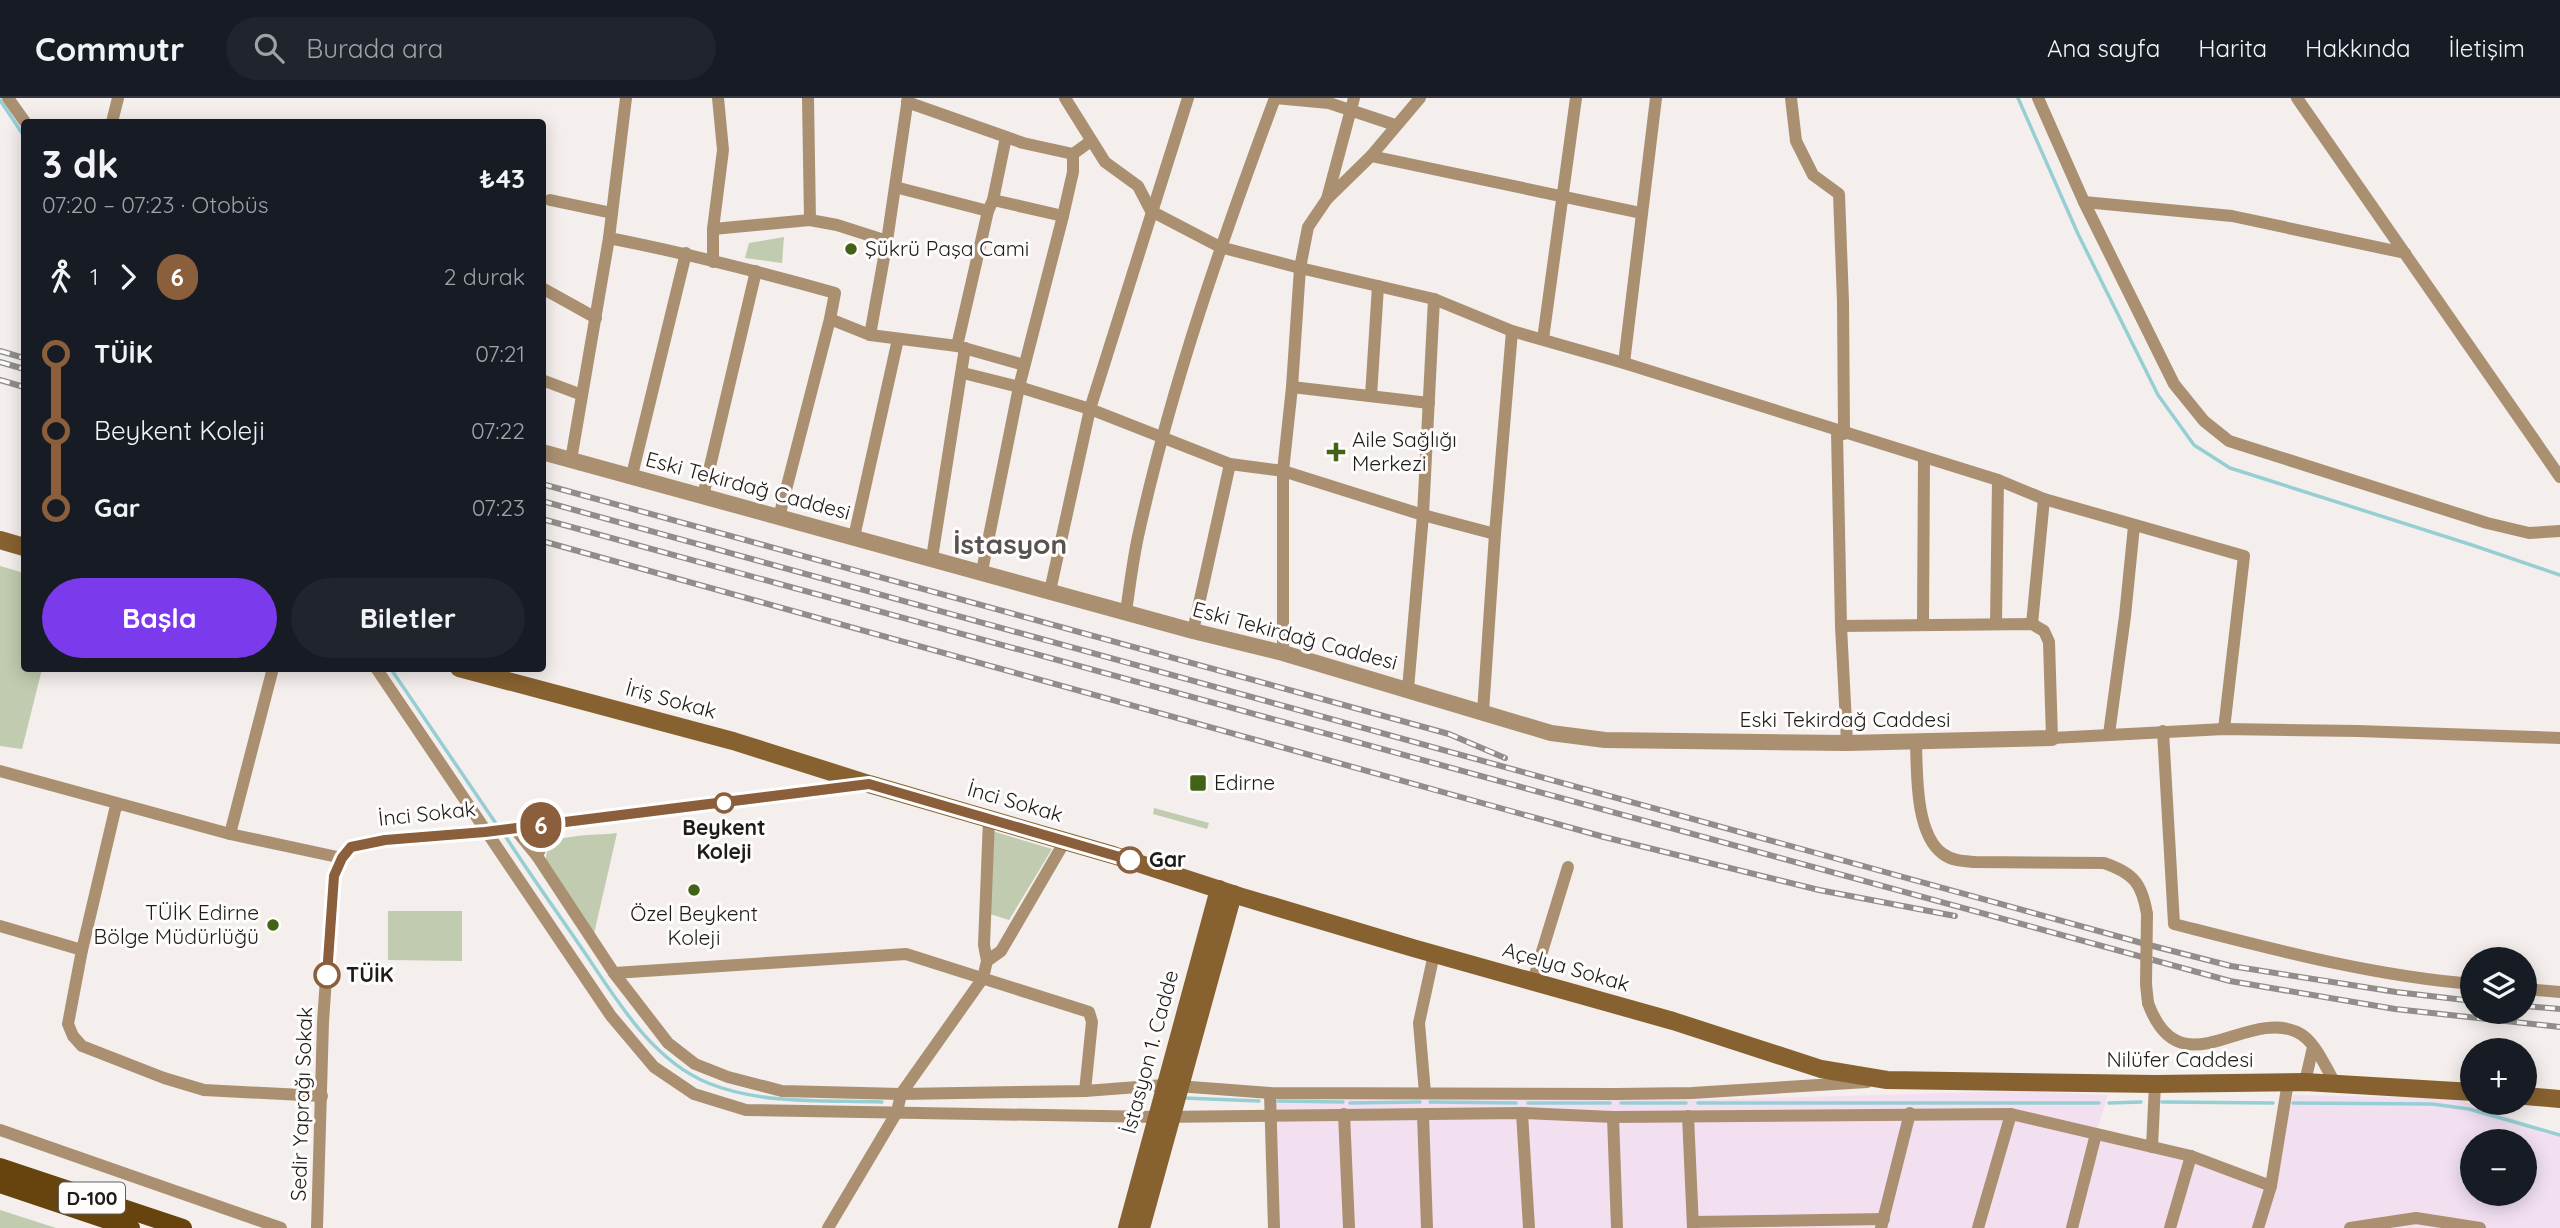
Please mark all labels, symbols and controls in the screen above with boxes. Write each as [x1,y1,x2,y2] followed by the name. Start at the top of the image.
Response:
[226,17,716,80] search box
[35,28,184,69] text: Commutr
[250,29,288,67] icon: search
[306,32,443,65] text: Burada ara
[2047,33,2160,63] text: Ana sayfa
[2198,33,2267,63] text: Harita
[2305,33,2411,63] text: Hakkında
[2449,33,2525,63] text: İletişim
[42,140,119,188] text: 3 dk
[479,162,525,195] text: ₺43
[42,190,269,219] text: 07:20 – 07:23 · Otobüs
[865,235,1029,261] place label: Şükrü Paşa Cami
[843,241,859,257] marker: Şükrü Paşa Cami
[42,258,80,296] icon: walk
[109,258,147,296] icon: forward
[90,262,99,291] text: 1
[171,262,184,292] text: 6
[444,262,525,291] text: 2 durak
[94,337,153,370] text: TÜİK
[475,339,525,368] text: 07:21
[94,414,265,447] text: Beykent Koleji
[471,416,525,445] text: 07:22
[1352,426,1457,476] place label: Aile Sağlığı Merkezi
[1326,442,1346,462] marker: Aile Sağlığı Merkezi
[643,445,854,525] street label: Eski Tekirdağ Caddesi
[94,491,140,524] text: Gar
[472,493,525,522] text: 07:23
[953,526,1067,561] district label: İstasyon
[42,578,277,658] button: Başla
[291,578,525,658] button: Biletler
[1190,595,1401,675] street label: Eski Tekirdağ Caddesi
[623,674,720,724] street label: İriş Sokak
[1739,706,1951,732] street label: Eski Tekirdağ Caddesi
[1214,769,1275,795] place label: Edirne
[1188,773,1208,793] marker: Edirne
[965,775,1066,827] street label: İnci Sokak
[714,793,734,813] marker: Beykent Koleji
[377,795,477,831] street label: İnci Sokak
[518,802,564,848] line badge: 6
[534,810,548,840] text: 6
[682,814,766,864] place label: Beykent Koleji
[1149,846,1186,872] place label: Gar
[1117,847,1143,873] marker: Gar
[686,882,702,898] marker: Özel Beykent Koleji
[94,899,259,949] place label: TÜİK Edirne Bölge Müdürlüğü
[630,900,758,950] place label: Özel Beykent Koleji
[265,917,281,933] marker: TÜİK Edirne Bölge Müdürlüğü
[1500,936,1633,997] street label: Açelya Sokak
[2460,947,2537,1206] map controls
[2460,947,2537,1024] button: layers
[346,961,394,987] place label: TÜİK
[314,962,340,988] marker: TÜİK
[1115,967,1183,1136] street label: İstasyon 1. Cadde
[285,1006,317,1202] street label: Sedir Yaprağı Sokak
[2460,1038,2537,1115] button: +
[2106,1046,2254,1072] street label: Nilüfer Caddesi
[2460,1129,2537,1206] button: −
[59,1182,125,1214] road number: D-100

